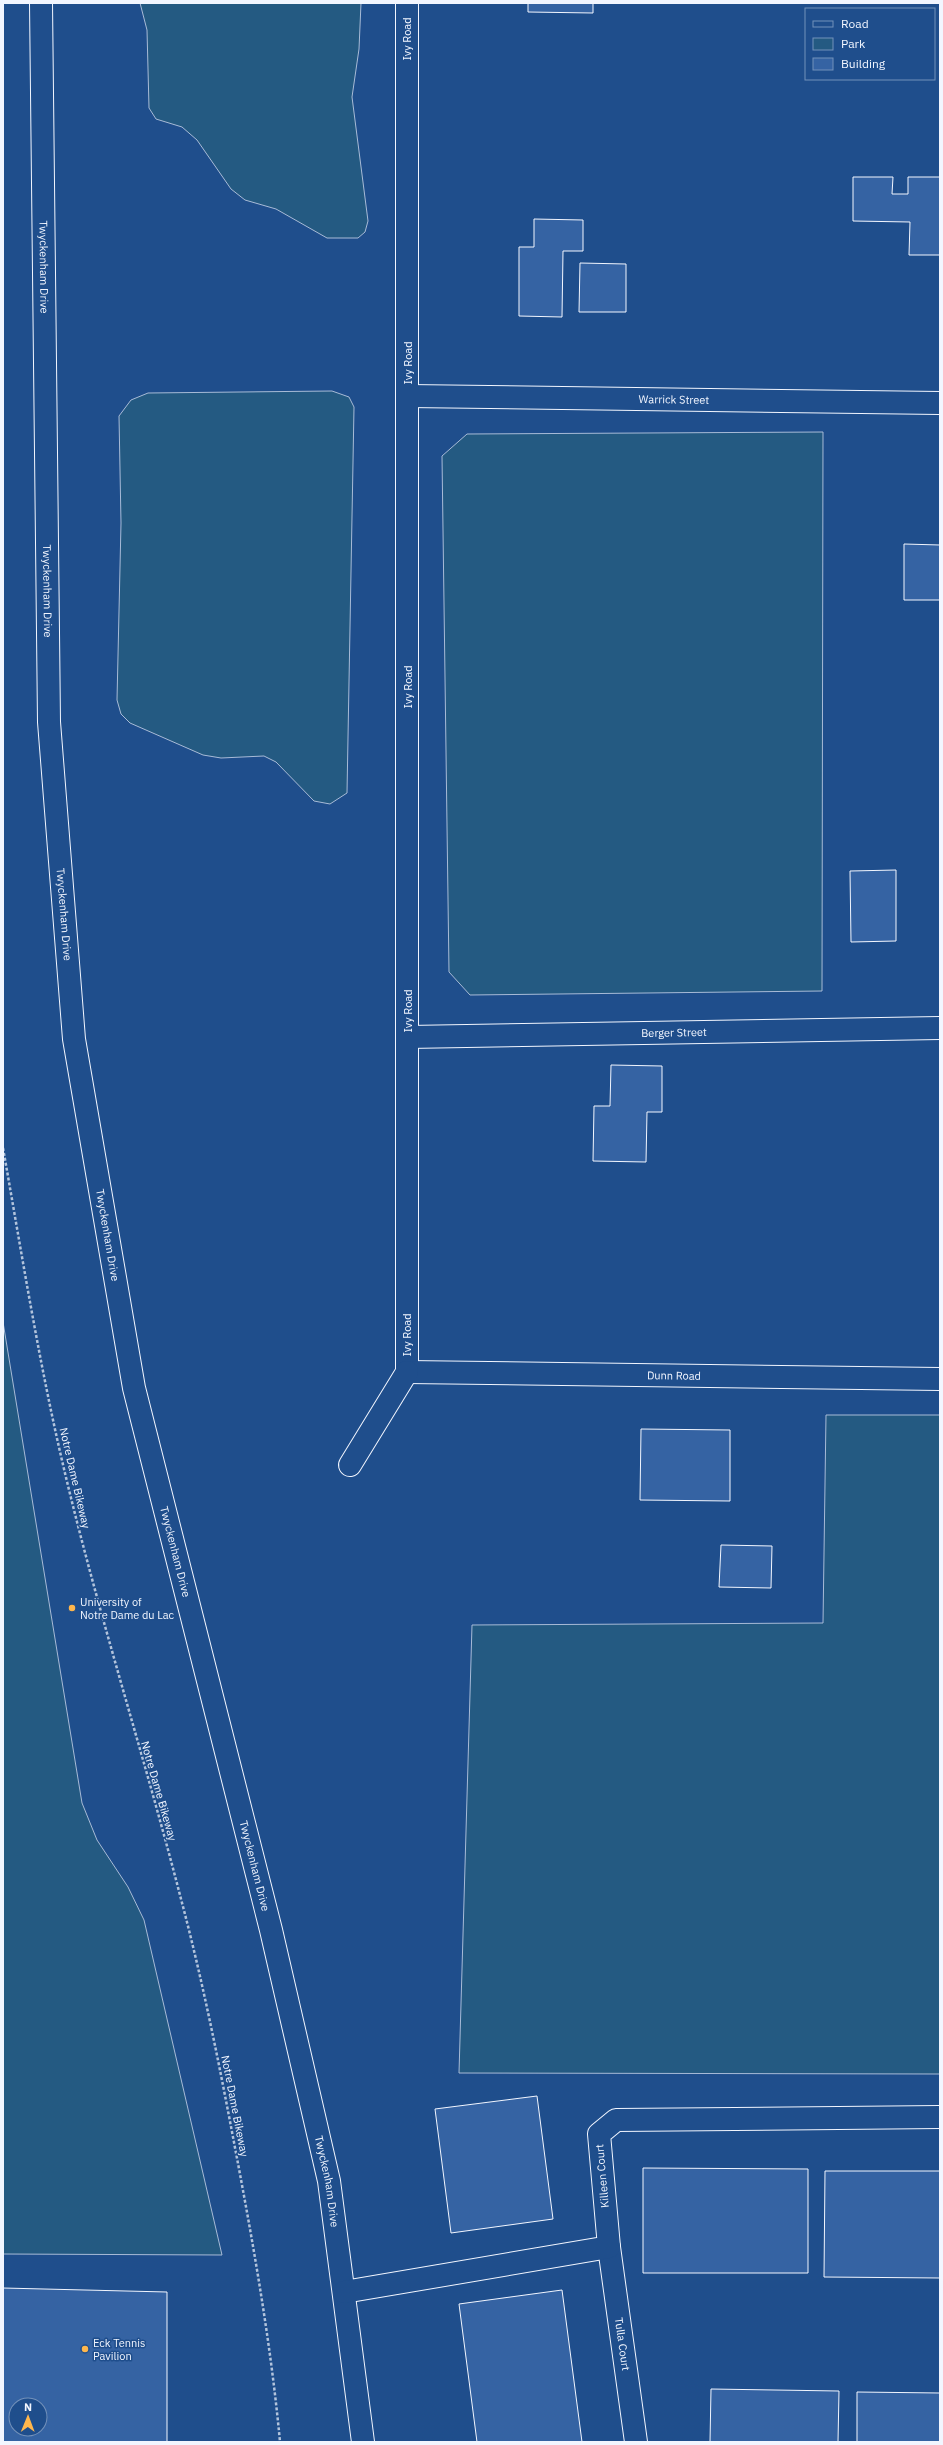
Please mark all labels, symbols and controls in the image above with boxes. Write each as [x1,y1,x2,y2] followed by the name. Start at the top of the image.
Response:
[805,8,935,80] legend
[841,16,869,31] text: Road
[400,17,414,61] street label: Ivy Road
[841,36,866,51] text: Park
[841,56,886,71] text: Building
[36,220,51,314] street label: Twyckenham Drive
[401,341,415,385] street label: Ivy Road
[639,392,710,407] street label: Warrick Street
[40,544,55,638] street label: Twyckenham Drive
[401,665,415,709] street label: Ivy Road
[54,867,75,961] street label: Twyckenham Drive
[401,989,415,1033] street label: Ivy Road
[641,1025,707,1040] street label: Berger Street
[93,1188,123,1282] street label: Twyckenham Drive
[400,1313,414,1357] street label: Ivy Road
[647,1368,701,1383] street label: Dunn Road
[57,1426,94,1530] street label: Notre Dame Bikeway
[157,1505,194,1599] street label: Twyckenham Drive
[80,1595,175,1622] place label: University of Notre Dame du Lac
[67,1603,77,1613] marker: University of Notre Dame du Lac
[138,1740,180,1843] street label: Notre Dame Bikeway
[237,1819,273,1913] street label: Twyckenham Drive
[218,2054,252,2158] street label: Notre Dame Bikeway
[312,2134,342,2228] street label: Twyckenham Drive
[592,2143,612,2208] street label: Killeen Court
[612,2317,633,2372] street label: Tulla Court
[93,2336,145,2363] place label: Eck Tennis Pavilion
[80,2344,90,2354] marker: Eck Tennis Pavilion
[8,2397,48,2437] north arrow
[24,2400,32,2414] text: N

